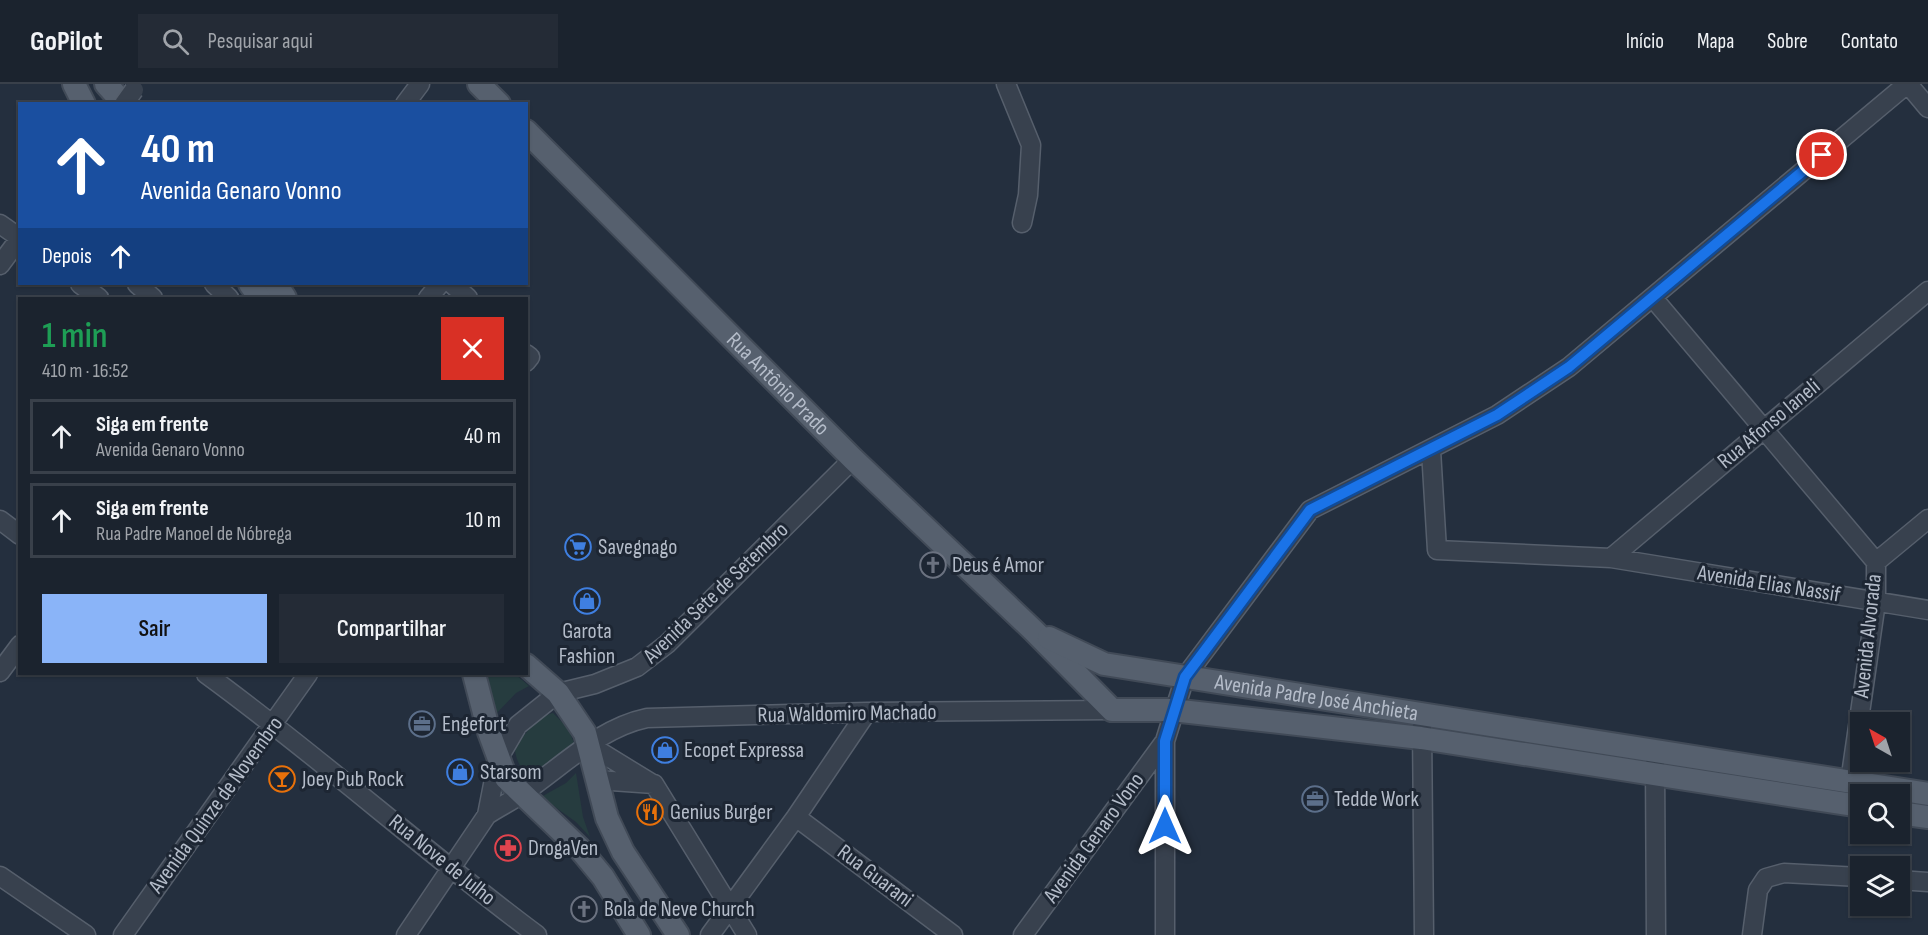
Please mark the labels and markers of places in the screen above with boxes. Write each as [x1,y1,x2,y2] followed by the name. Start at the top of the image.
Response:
[1796,129,1847,180] pin
[563,532,593,562] supermarket icon: Savegnago
[598,534,677,561] place label: Savegnago
[918,550,948,580] church icon: Deus é Amor
[952,552,1044,579] place label: Deus é Amor
[572,586,602,616] shop icon: Garota Fashion
[559,618,615,670] place label: Garota Fashion
[407,709,437,739] office icon: Engefort
[442,711,507,738] place label: Engefort
[650,735,680,765] shop icon: Ecopet Expressa
[684,737,804,764] place label: Ecopet Expressa
[445,757,475,787] shop icon: Starsom
[480,759,542,786] place label: Starsom
[267,764,297,794] bar icon: Joey Pub Rock
[301,766,404,793] place label: Joey Pub Rock
[1300,784,1330,814] office icon: Tedde Work
[1334,786,1419,813] place label: Tedde Work
[635,797,665,827] restaurant icon: Genius Burger
[670,799,773,826] place label: Genius Burger
[493,833,523,863] pharmacy icon: DrogaVen
[528,835,598,862] place label: DrogaVen
[569,894,599,924] church icon: Bola de Neve Church
[604,896,755,923] place label: Bola de Neve Church

